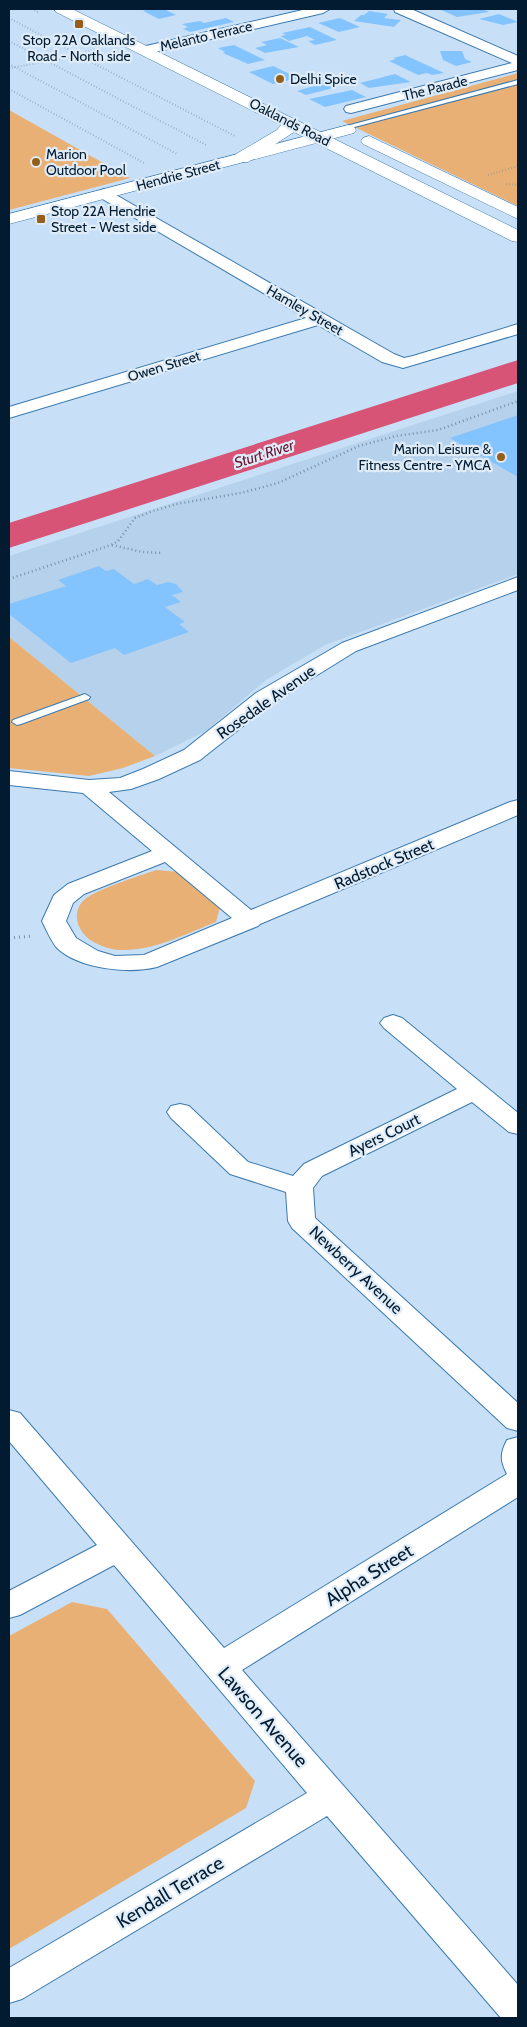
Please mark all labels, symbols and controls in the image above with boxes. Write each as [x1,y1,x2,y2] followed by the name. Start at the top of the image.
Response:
[158,17,254,55] street label: Melanto Terrace
[73,18,85,30] marker: Stop 22A Oaklands Road - North side
[23,31,136,65] place label: Stop 22A Oaklands Road - North side
[290,70,357,88] place label: Delhi Spice
[401,71,469,105] street label: The Parade
[274,73,286,85] marker: Delhi Spice
[246,94,334,150] street label: Oaklands Road
[46,145,127,179] place label: Marion Outdoor Pool
[134,155,222,195] street label: Hendrie Street
[30,156,42,168] marker: Marion Outdoor Pool
[51,202,156,236] place label: Stop 22A Hendrie Street - West side
[35,213,47,225] marker: Stop 22A Hendrie Street - West side
[264,281,347,339] street label: Hamley Street
[126,346,203,386] street label: Owen Street
[232,435,297,472] water label: Sturt River
[359,440,491,474] place label: Marion Leisure & Fitness Centre - YMCA
[495,451,507,463] marker: Marion Leisure & Fitness Centre - YMCA
[213,661,319,743] street label: Rosedale Avenue
[331,834,437,893] street label: Radstock Street
[345,1109,424,1161] street label: Ayers Court
[305,1222,407,1318] street label: Newberry Avenue
[321,1539,418,1611] street label: Alpha Street
[213,1662,313,1772] street label: Lawson Avenue
[112,1851,228,1933] street label: Kendall Terrace

